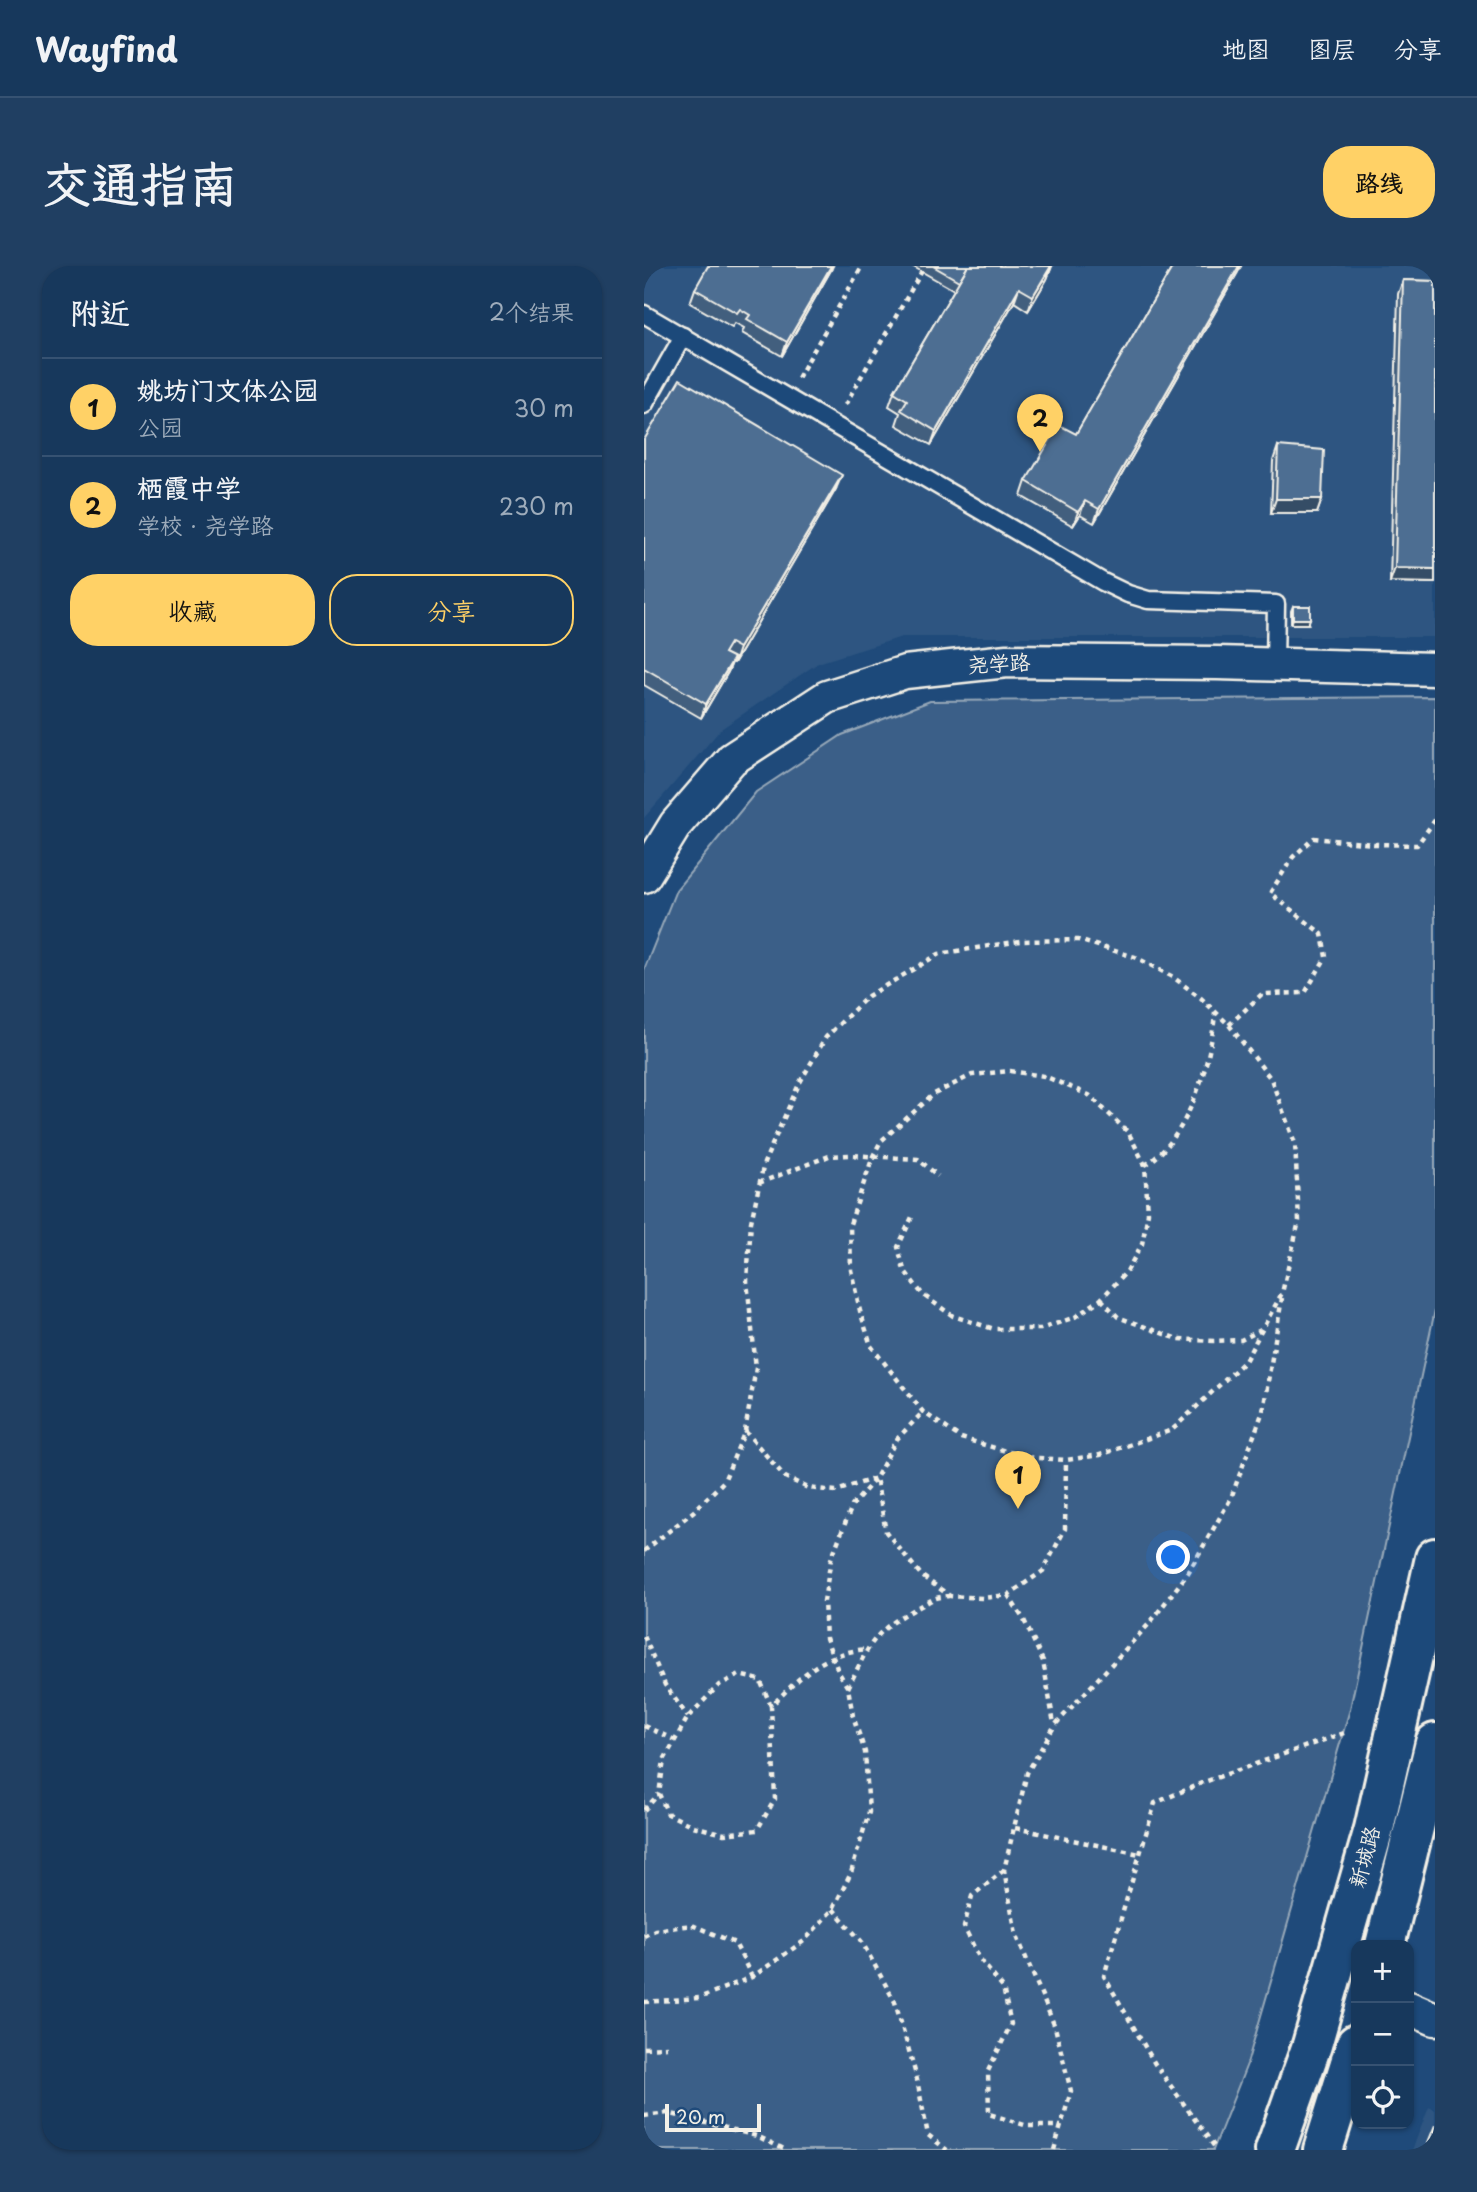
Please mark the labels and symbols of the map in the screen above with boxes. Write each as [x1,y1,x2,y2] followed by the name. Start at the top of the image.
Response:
[1017,394,1063,452] pin: 2
[967,644,1031,680] street label: 尧学路
[995,1451,1041,1509] pin: 1
[1156,1540,1190,1574] your location
[1339,1822,1387,1891] street label: 新城路
[665,2101,761,2133] scale bar

